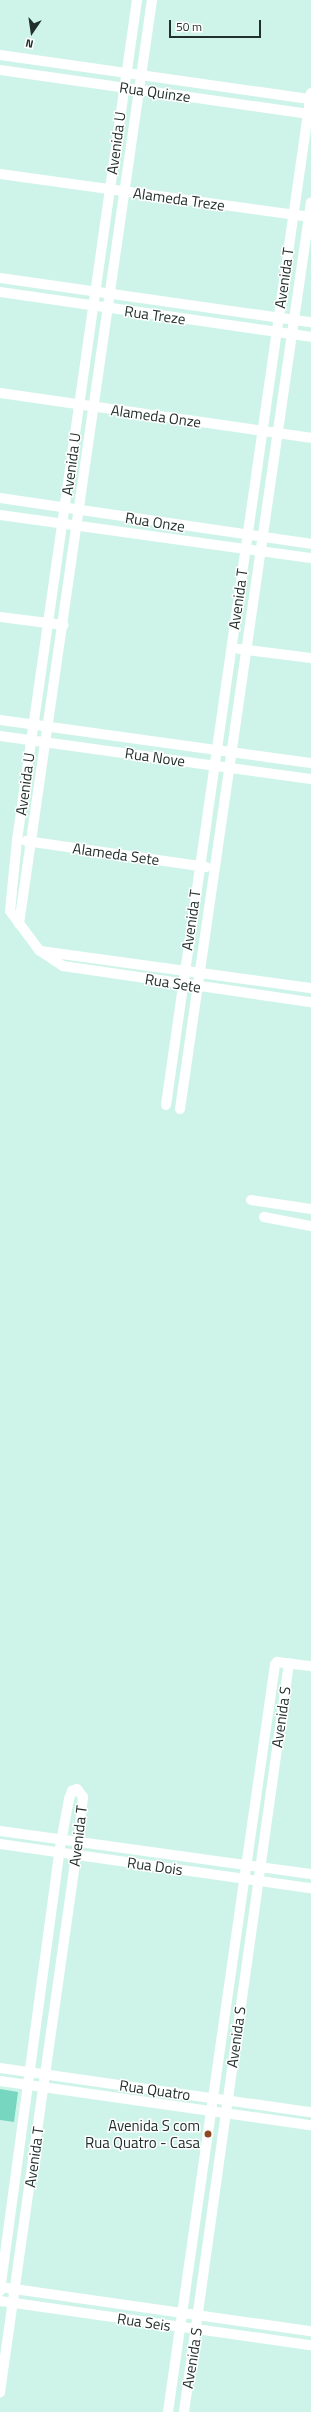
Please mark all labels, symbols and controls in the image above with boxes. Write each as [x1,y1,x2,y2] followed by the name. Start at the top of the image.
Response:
[12,12,52,52] north arrow
[171,12,263,38] scale bar
[176,17,202,36] text: 50 m
[24,35,35,52] text: N
[118,78,192,106] street label: Rua Quinze
[103,111,129,175] street label: Avenida U
[132,184,226,214] street label: Alameda Treze
[271,246,297,310] street label: Avenida T
[123,302,187,328] street label: Rua Treze
[110,401,202,431] street label: Alameda Onze
[58,432,84,496] street label: Avenida U
[124,508,186,536] street label: Rua Onze
[225,567,251,631] street label: Avenida T
[124,744,186,770] street label: Rua Nove
[12,752,38,816] street label: Avenida U
[72,839,160,869] street label: Alameda Sete
[178,888,204,952] street label: Avenida T
[144,970,202,996] street label: Rua Sete
[268,1685,294,1749] street label: Avenida S
[65,1804,91,1868] street label: Avenida T
[126,1853,184,1879] street label: Rua Dois
[223,2005,249,2069] street label: Avenida S
[118,2076,192,2104] street label: Rua Quatro
[85,2116,200,2151] place label: Avenida S com Rua Quatro - Casa
[21,2125,47,2189] street label: Avenida T
[203,2129,213,2139] marker: Avenida S com Rua Quatro - Casa
[116,2309,172,2335] street label: Rua Seis
[178,2326,206,2390] street label: Avenida S

